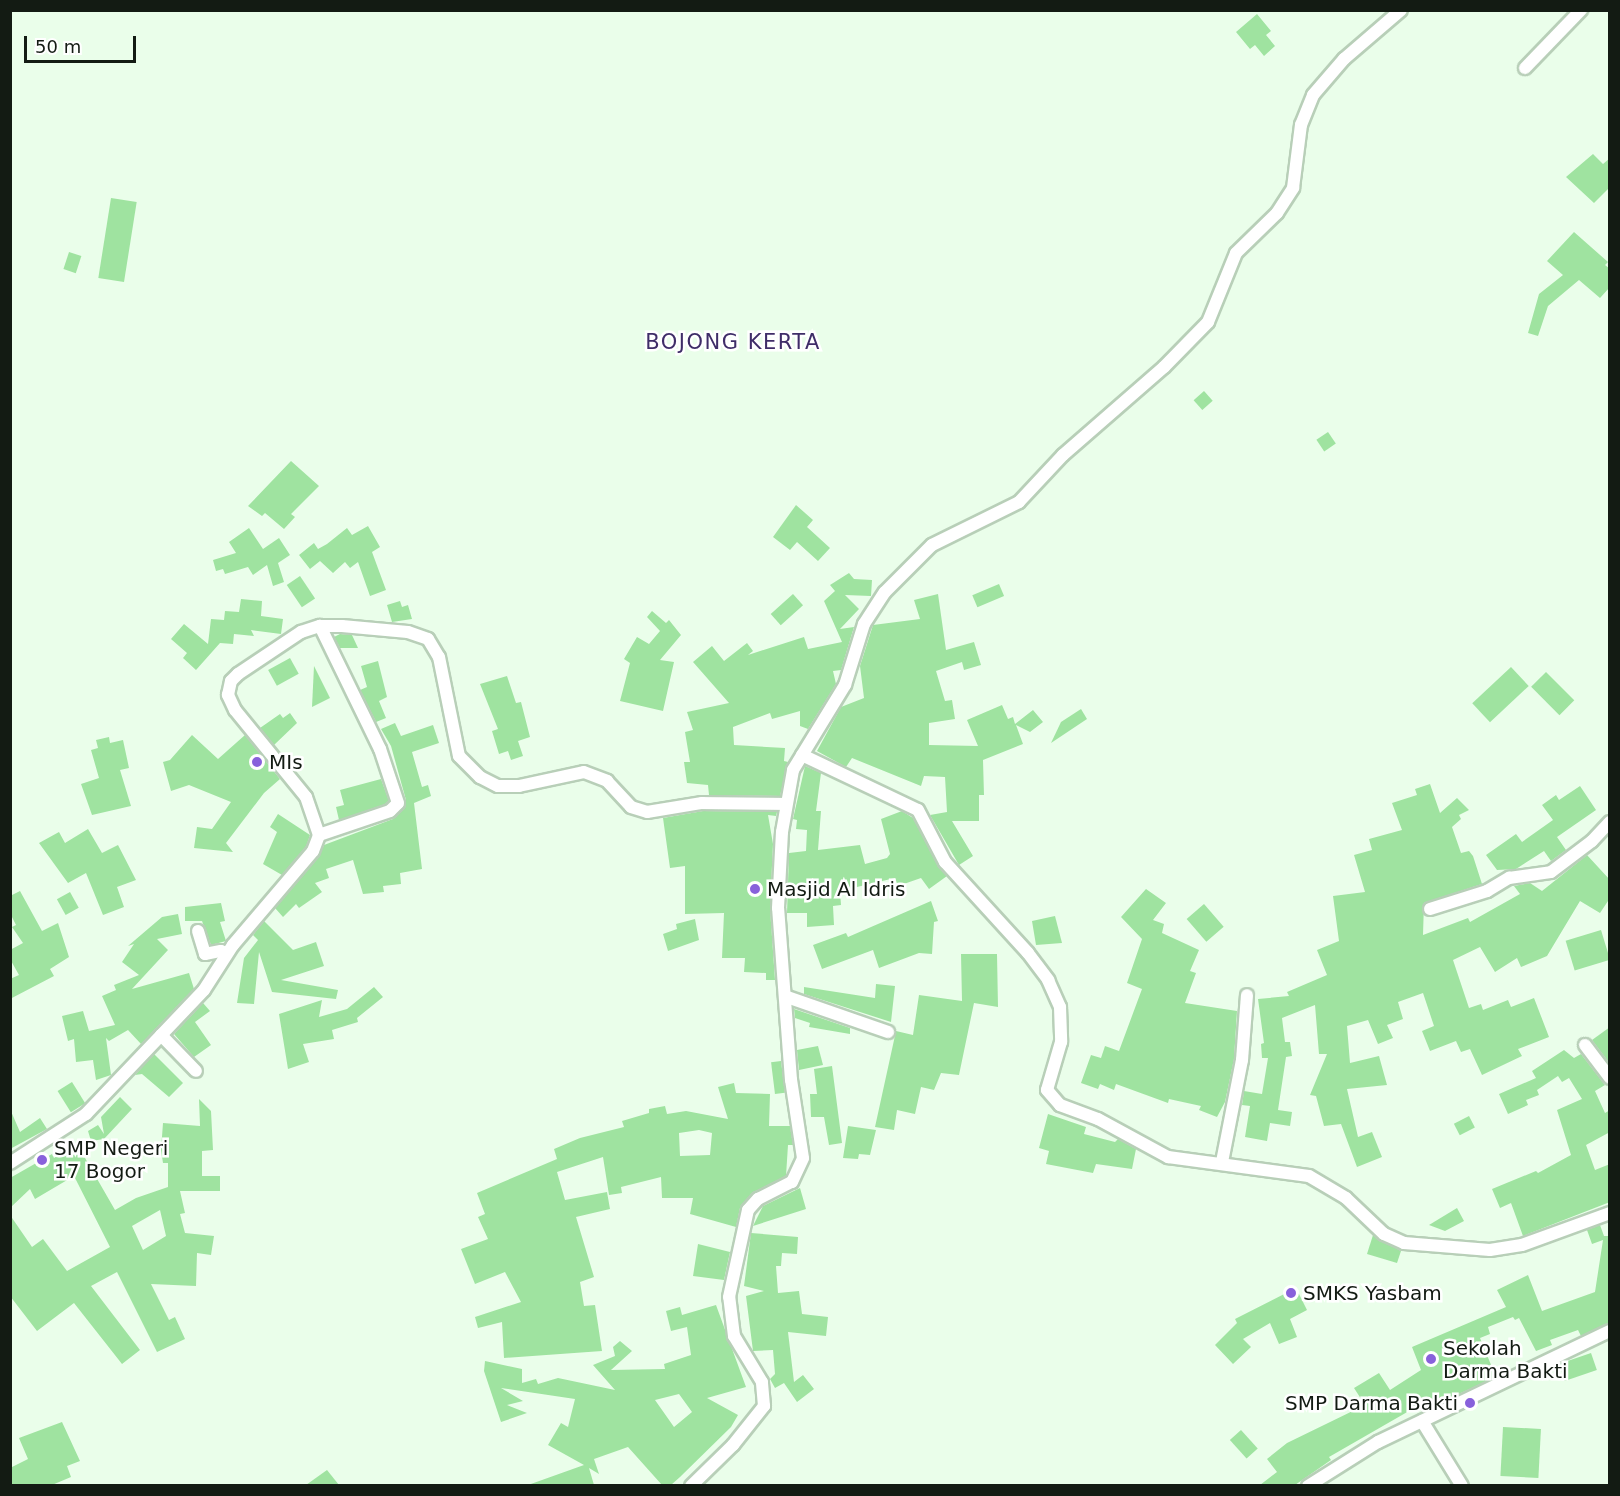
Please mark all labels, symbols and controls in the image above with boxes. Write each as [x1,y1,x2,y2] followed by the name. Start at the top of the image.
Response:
[27,24,140,62] scale bar
[35,36,81,57] text: 50 m
[645,329,821,355] district label: BOJONG KERTA
[269,750,303,774] place label: MIs
[250,755,264,769] marker: MIs
[767,877,905,901] place label: Masjid Al Idris
[748,882,762,896] marker: Masjid Al Idris
[54,1136,168,1183] place label: SMP Negeri 17 Bogor
[35,1153,49,1167] marker: SMP Negeri 17 Bogor
[1303,1281,1442,1305] place label: SMKS Yasbam
[1284,1286,1298,1300] marker: SMKS Yasbam
[1443,1336,1568,1383] place label: Sekolah Darma Bakti
[1424,1352,1438,1366] marker: Sekolah Darma Bakti
[1285,1391,1458,1415] place label: SMP Darma Bakti
[1463,1396,1477,1410] marker: SMP Darma Bakti

